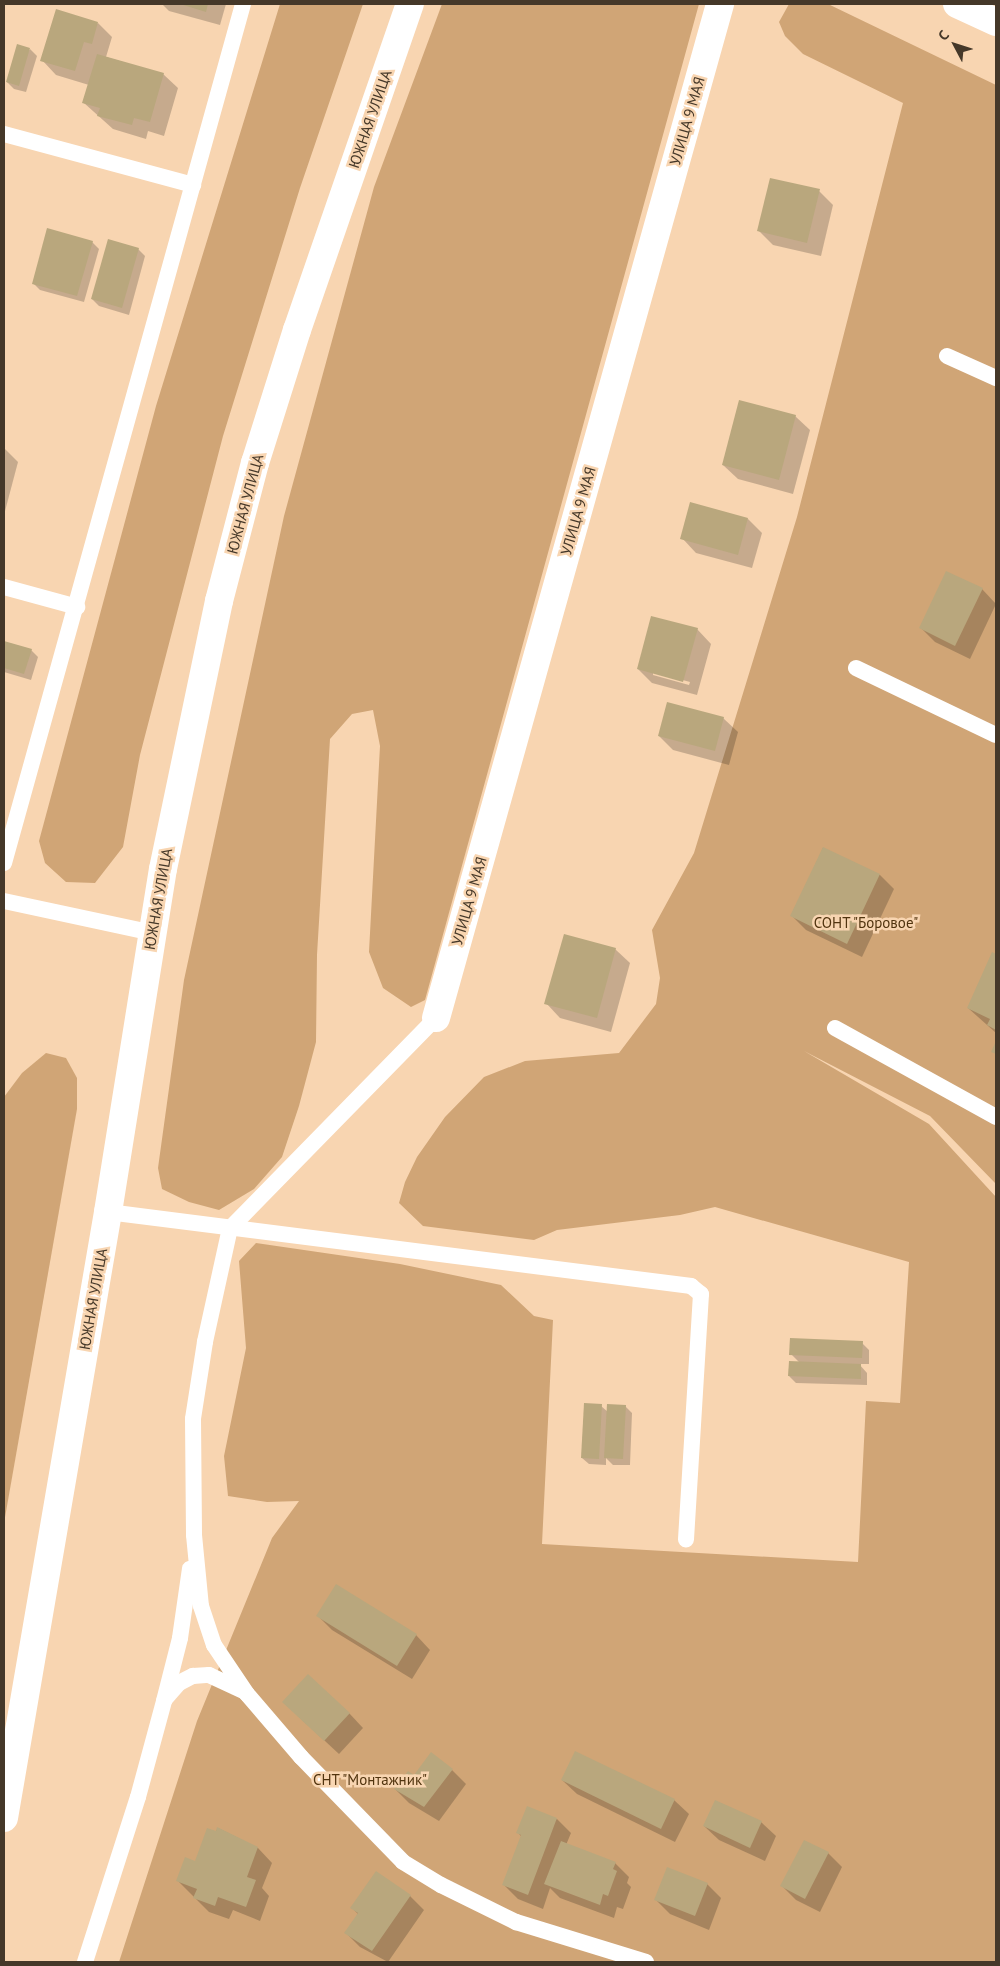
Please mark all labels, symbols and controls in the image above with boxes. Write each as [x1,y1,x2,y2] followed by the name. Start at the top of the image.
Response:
[930,20,980,70] north arrow
[934,27,953,44] text: С
[345,67,395,171] street label: ЮЖНАЯ УЛИЦА
[666,74,708,168] street label: УЛИЦА 9 МАЯ
[223,452,267,556] street label: ЮЖНАЯ УЛИЦА
[557,464,599,558] street label: УЛИЦА 9 МАЯ
[140,847,176,951] street label: ЮЖНАЯ УЛИЦА
[448,854,490,948] street label: УЛИЦА 9 МАЯ
[813,914,919,932] park label: СОНТ "Боровое"
[75,1247,111,1351] street label: ЮЖНАЯ УЛИЦА
[312,1771,428,1789] park label: СНТ "Монтажник"

